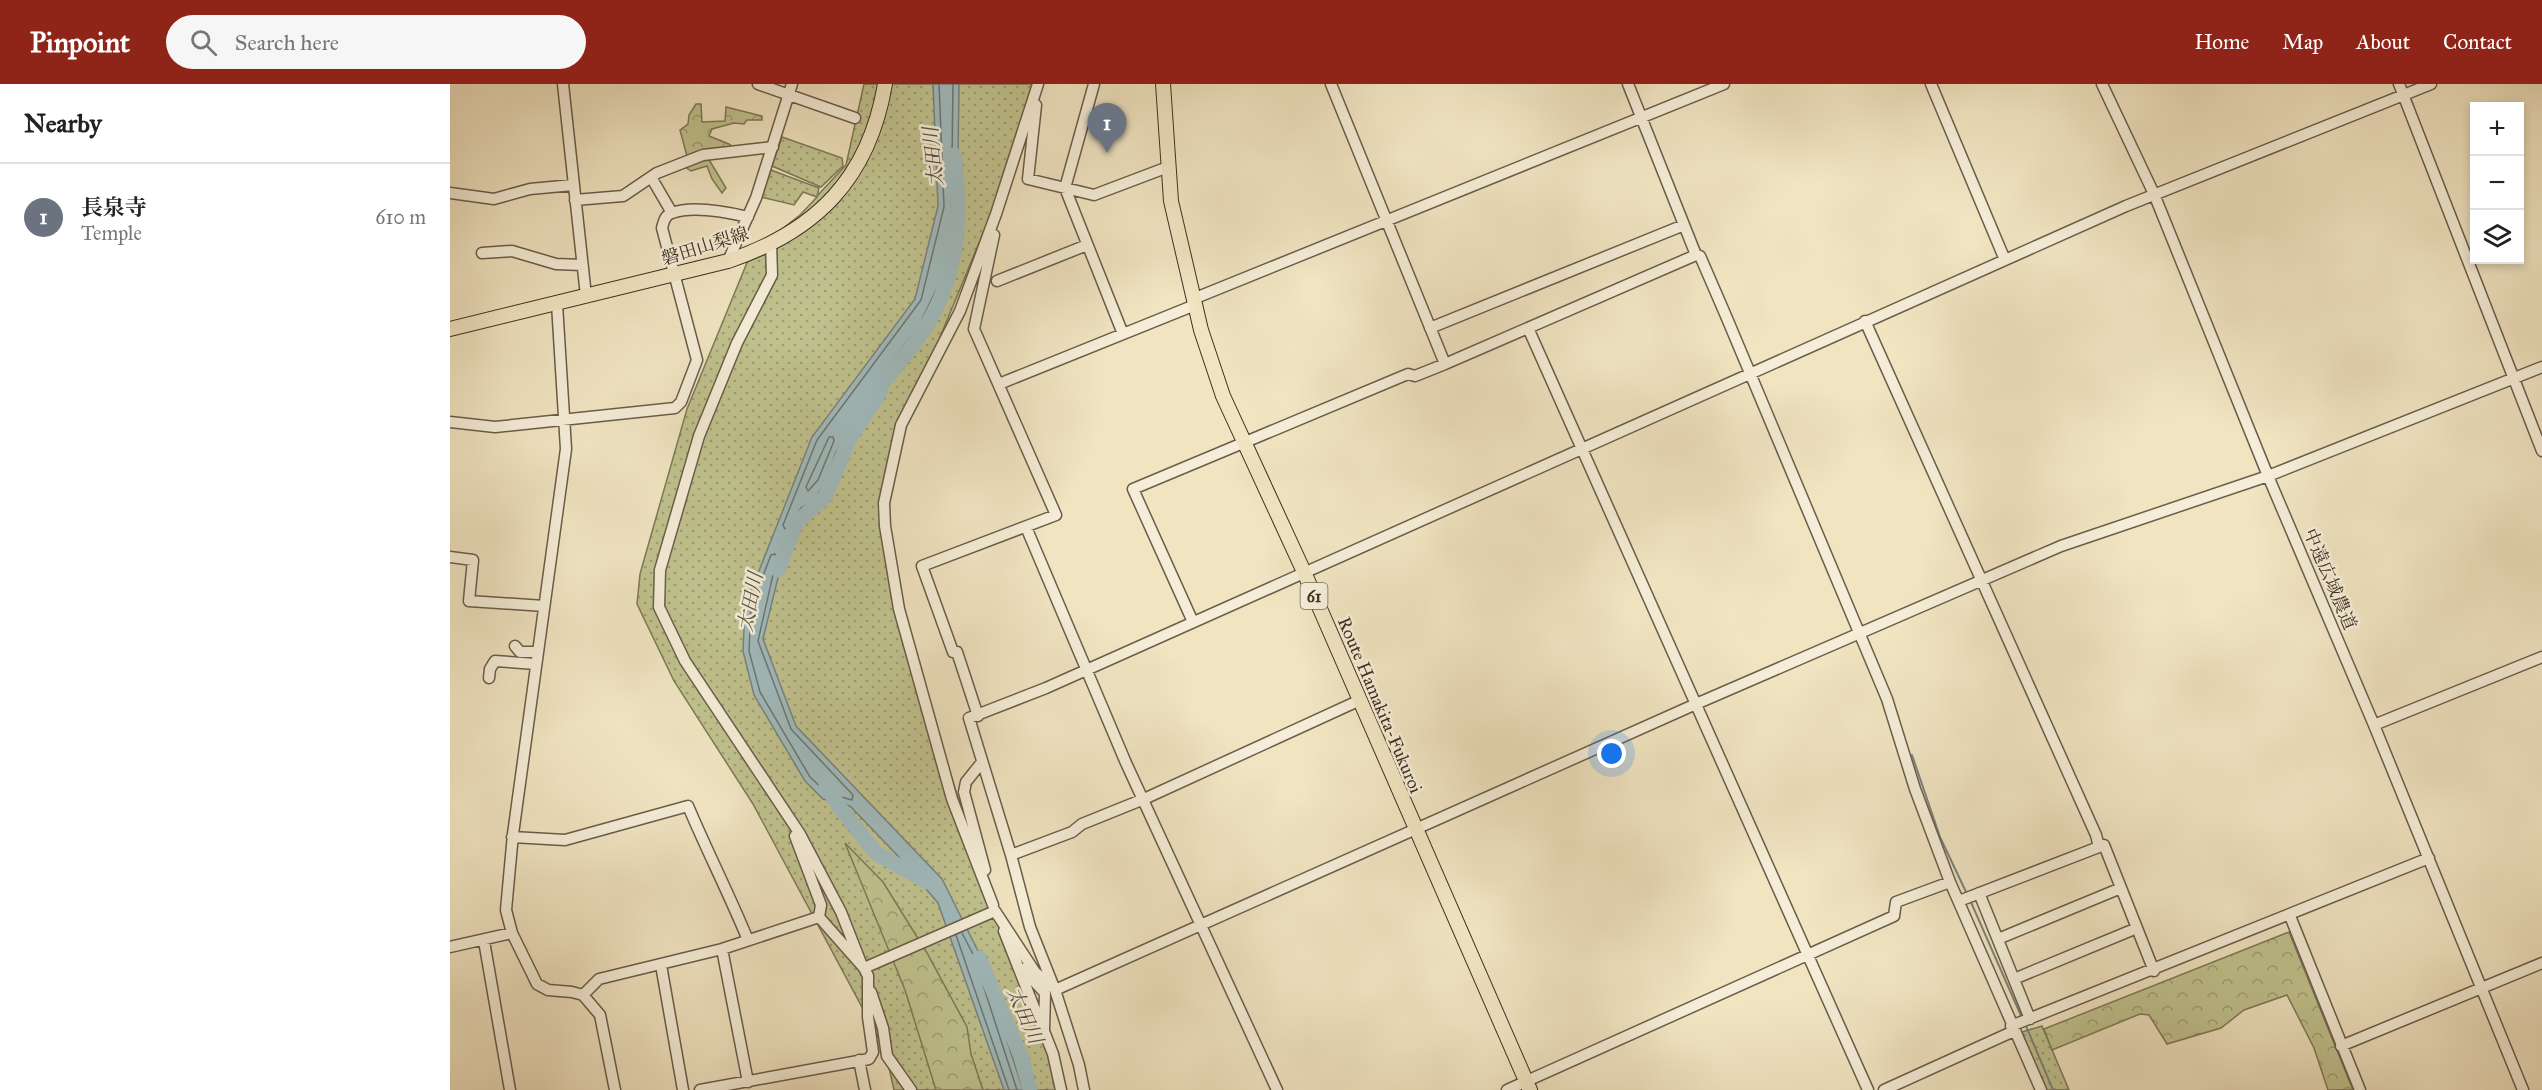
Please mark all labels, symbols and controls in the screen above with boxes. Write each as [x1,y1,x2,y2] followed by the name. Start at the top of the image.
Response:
[166,15,586,69] search box
[30,25,130,60] text: Pinpoint
[187,26,220,59] icon: search
[235,29,339,56] text: Search here
[2194,29,2249,55] text: Home
[2282,29,2323,55] text: Map
[2356,29,2410,55] text: About
[2443,29,2512,55] text: Contact
[2470,102,2524,264] map controls
[2470,102,2524,156] button: +
[1088,104,1126,153] pin: 1
[24,107,102,139] text: Nearby
[918,124,948,188] water label: 太田川
[2470,156,2524,210] button: −
[81,194,147,221] text: 長泉寺
[40,205,47,229] text: 1
[375,205,426,229] text: 610 m
[2470,210,2524,264] button: layers
[81,221,142,245] text: Temple
[659,222,751,270] street label: 磐田山梨線
[2299,525,2361,633] street label: 中遠広域農道
[732,568,768,634] water label: 太田川
[1300,583,1328,609] road number: 61
[1333,613,1427,797] street label: Route Hamakita-Fukuroi
[1597,739,1626,768] your location
[1002,983,1049,1049] water label: 太田川

